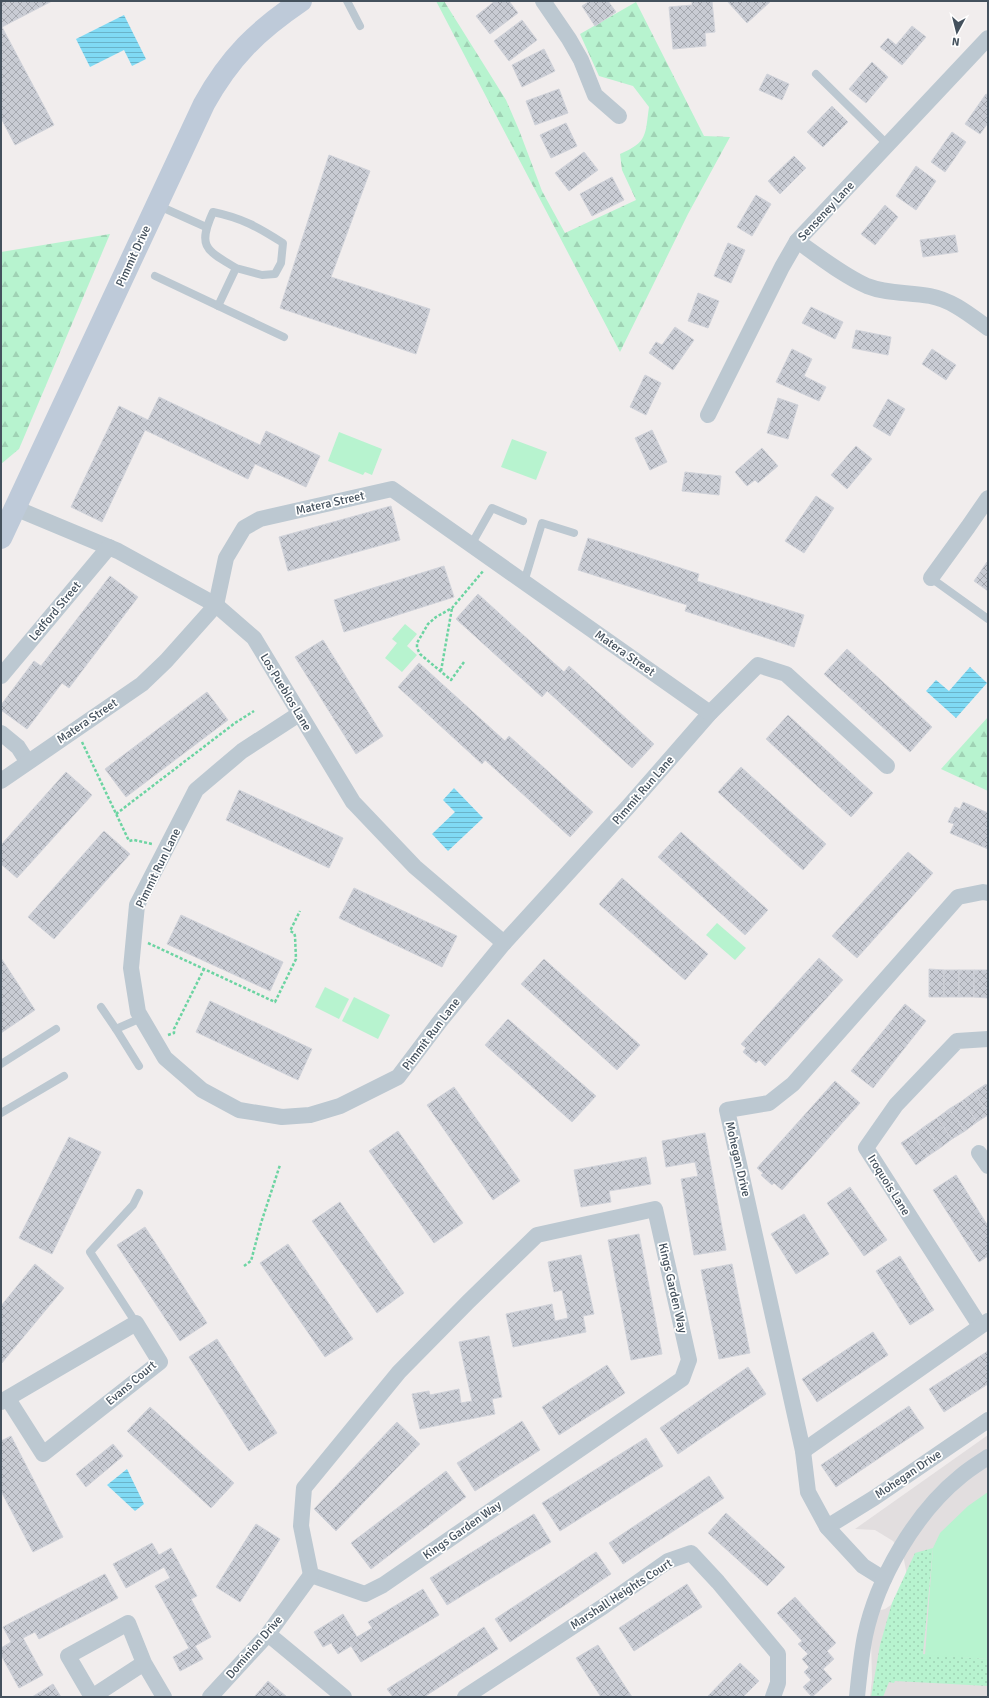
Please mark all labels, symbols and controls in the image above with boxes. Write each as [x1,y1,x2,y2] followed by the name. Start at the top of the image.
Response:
[937,12,977,52] north arrow
[951,35,960,48] text: N
[795,178,858,244] street label: Senseney Lane
[113,223,154,289] street label: Pimmit Drive
[294,488,366,519] street label: Matera Street
[26,579,85,644] street label: Ledford Street
[592,627,658,680] street label: Matera Street
[257,651,315,734] street label: Los Pueblos Lane
[54,696,121,747] street label: Matera Street
[609,753,677,828] street label: Pimmit Run Lane
[133,826,184,910] street label: Pimmit Run Lane
[399,995,463,1073] street label: Pimmit Run Lane
[722,1120,753,1198] street label: Mohegan Drive
[864,1152,913,1218] street label: Iroquois Lane
[655,1242,690,1335] street label: Kings Garden Way
[103,1358,160,1409] street label: Evans Court
[872,1447,944,1502] street label: Mohegan Drive
[420,1498,505,1563] street label: Kings Garden Way
[567,1556,675,1633] street label: Marshall Heights Court
[223,1613,286,1682] street label: Dominion Drive

